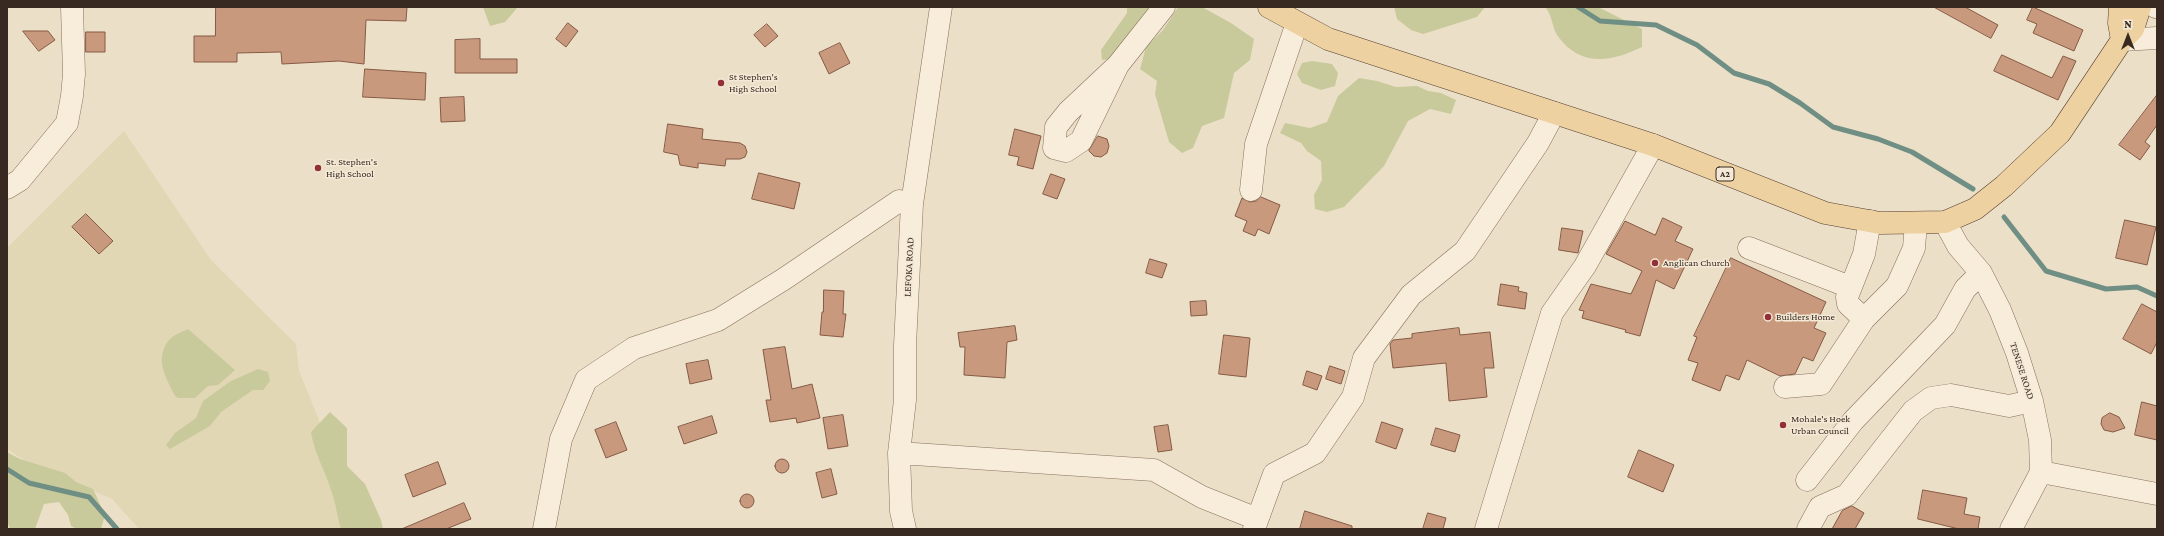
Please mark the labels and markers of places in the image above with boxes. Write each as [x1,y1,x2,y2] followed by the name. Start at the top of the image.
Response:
[729,71,778,94] place label: St Stephen's High School
[716,78,726,88] marker: St Stephen's High School
[326,156,377,180] place label: St. Stephen's High School
[313,163,323,173] marker: St. Stephen's High School
[1663,257,1730,269] place label: Anglican Church
[1650,258,1660,268] marker: Anglican Church
[1776,311,1835,323] place label: Builders Home
[1763,312,1773,322] marker: Builders Home
[1791,413,1850,436] place label: Mohale's Hoek Urban Council
[1778,420,1788,430] marker: Mohale's Hoek Urban Council

